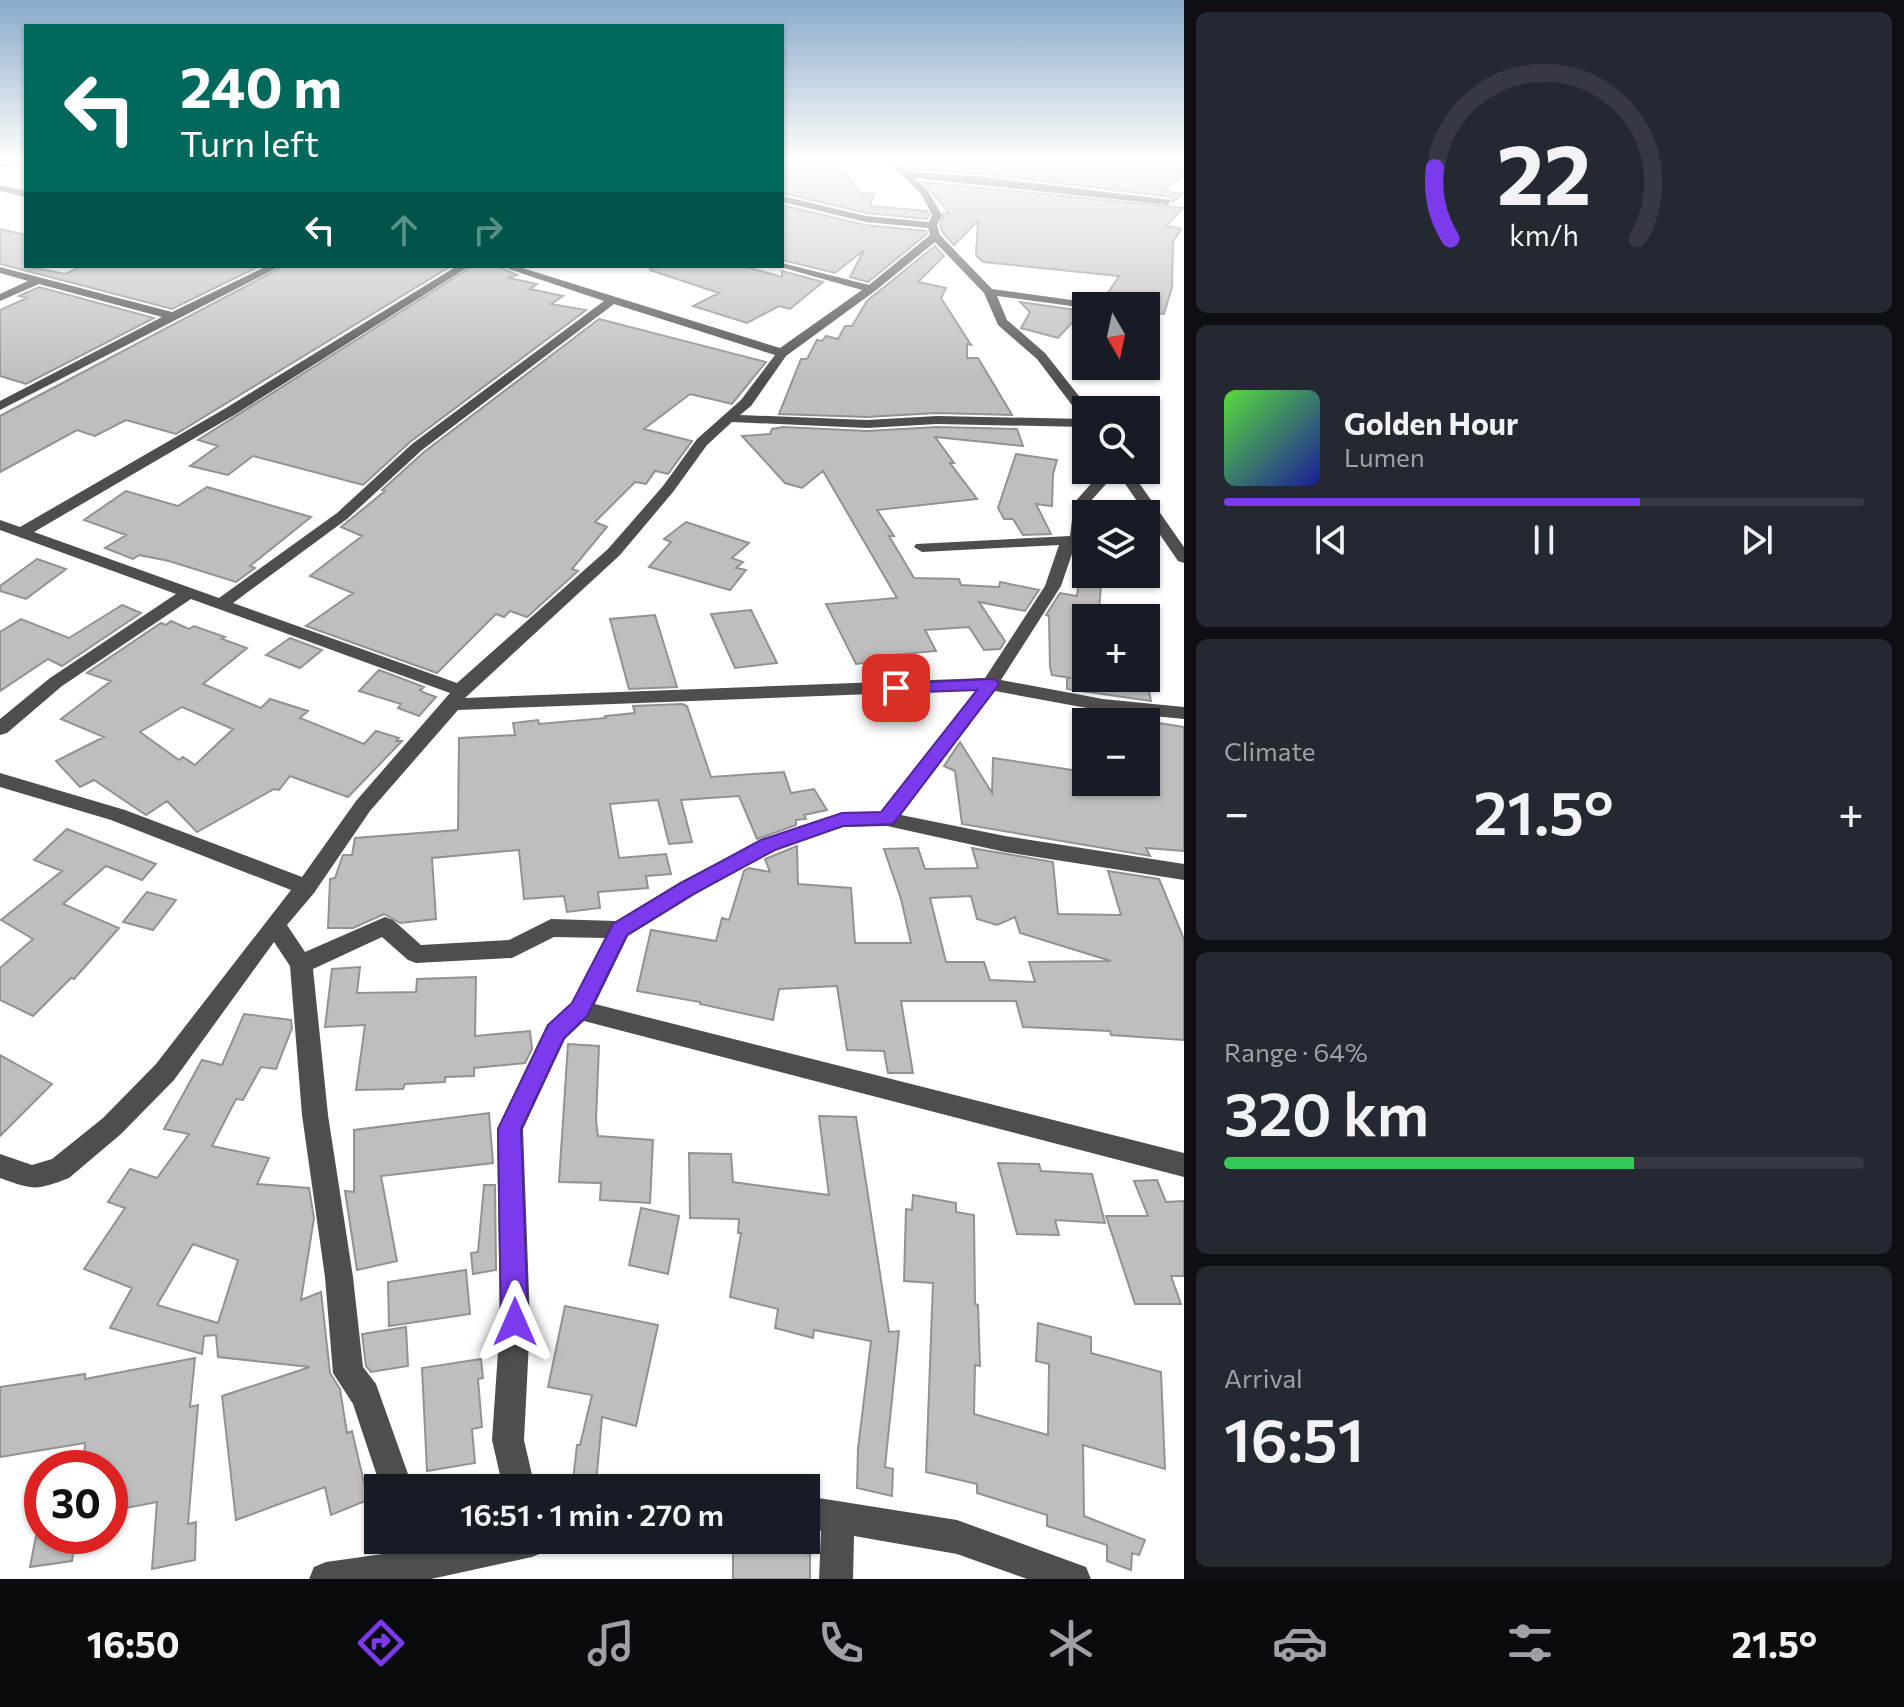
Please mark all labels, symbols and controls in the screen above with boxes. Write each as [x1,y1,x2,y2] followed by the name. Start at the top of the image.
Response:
[180,51,342,120] text: 240 m
[48,56,152,160] icon: left
[1497,119,1591,221] text: 22
[180,120,319,164] text: Turn left
[298,208,342,252] icon: left
[382,208,426,252] icon: ahead
[466,208,510,252] icon: right
[1509,217,1579,252] text: km/h
[1072,292,1160,380] north arrow
[1072,292,1160,796] map controls
[1072,396,1160,484] button: search
[1344,404,1518,441] text: Golden Hour
[1344,441,1425,472] text: Lumen
[1072,500,1160,588] button: layers
[1309,518,1353,562] icon: previous
[1522,518,1566,562] icon: pause
[1735,518,1779,562] icon: next
[1072,604,1160,692] button: +
[862,654,930,722] pin
[874,666,918,710] icon: arrive
[1072,708,1160,796] button: −
[1224,735,1316,766] text: Climate
[1473,774,1614,847] text: 21.5°
[1224,784,1249,838] text: −
[1838,784,1864,838] text: +
[1224,1036,1368,1067] text: Range · 64%
[1224,1075,1429,1148] text: 320 km
[473,1280,557,1364] position arrow
[1224,1362,1303,1393] text: Arrival
[1224,1401,1364,1474] text: 16:51
[24,1450,128,1554] speed limit sign: 30
[460,1495,724,1532] text: 16:51 · 1 min · 270 m
[353,1615,409,1671] icon: directions
[583,1615,639,1671] icon: music
[813,1615,869,1671] icon: phone
[1043,1615,1099,1671] icon: climate
[1272,1615,1328,1671] icon: car
[1502,1615,1558,1671] icon: filters
[87,1621,180,1665] text: 16:50
[1732,1621,1817,1665] text: 21.5°

